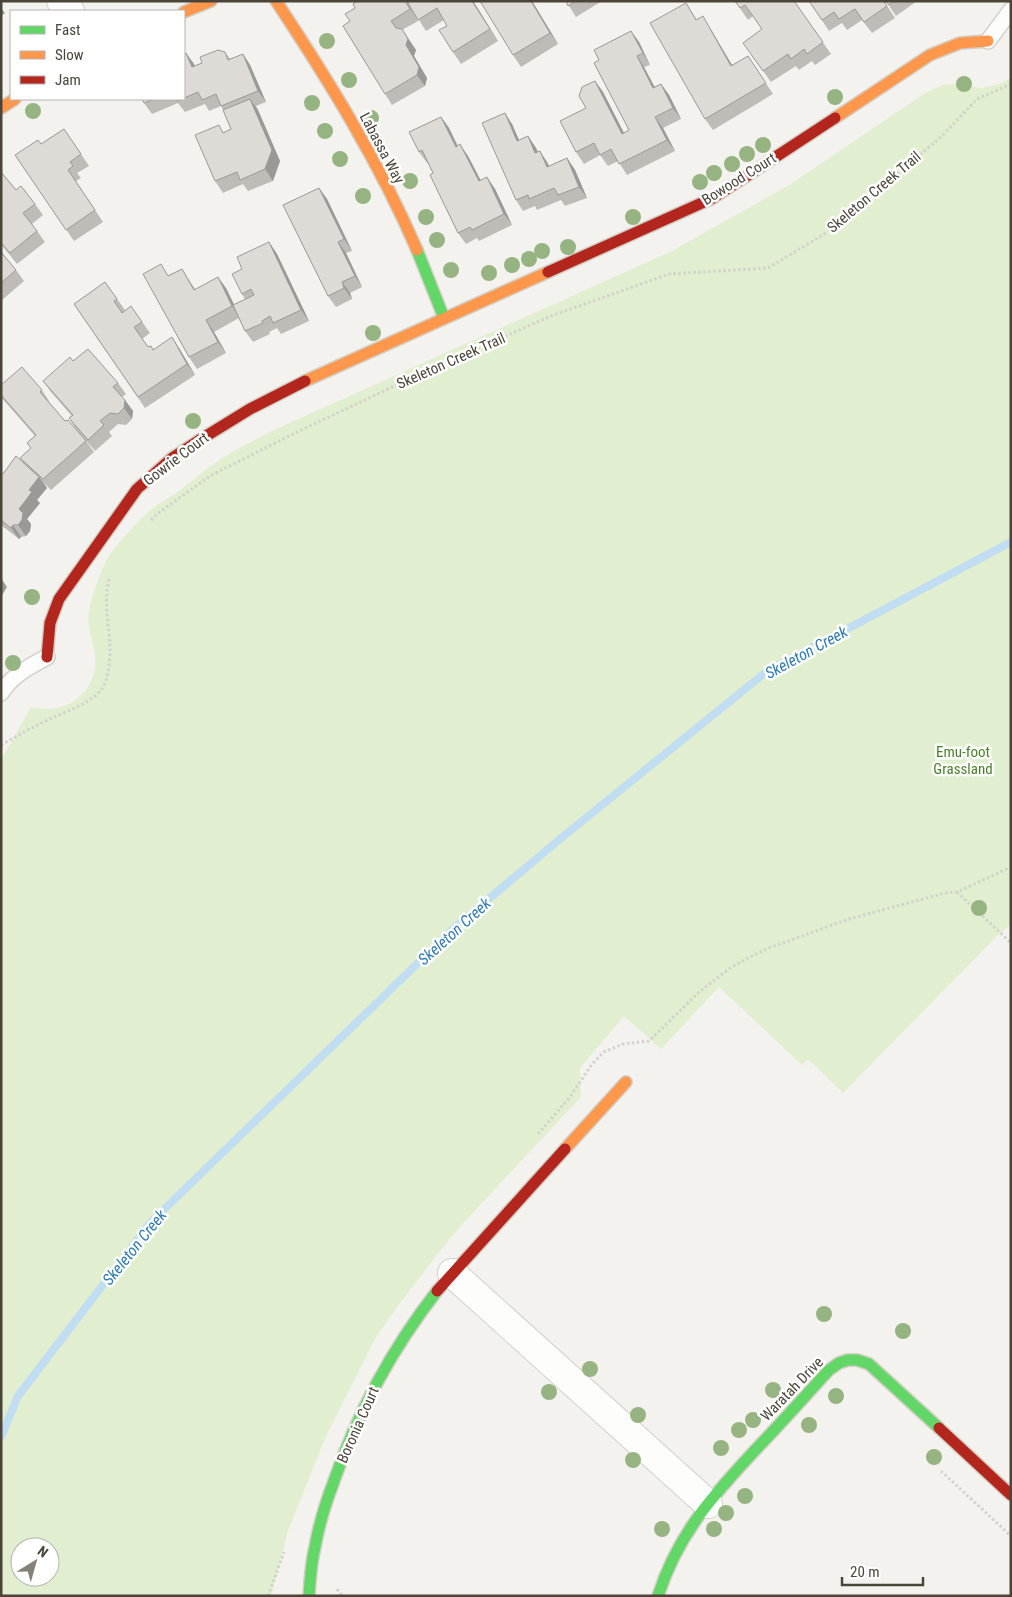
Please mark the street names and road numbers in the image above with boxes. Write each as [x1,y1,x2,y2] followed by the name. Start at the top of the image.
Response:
[356,109,408,187] street label: Labassa Way
[823,148,925,236] street label: Skeleton Creek Trail
[699,149,779,209] street label: Bowood Court
[394,329,508,393] street label: Skeleton Creek Trail
[140,429,212,489] street label: Gowrie Court
[757,1353,827,1425] street label: Waratah Drive
[333,1384,383,1466] street label: Boronia Court

